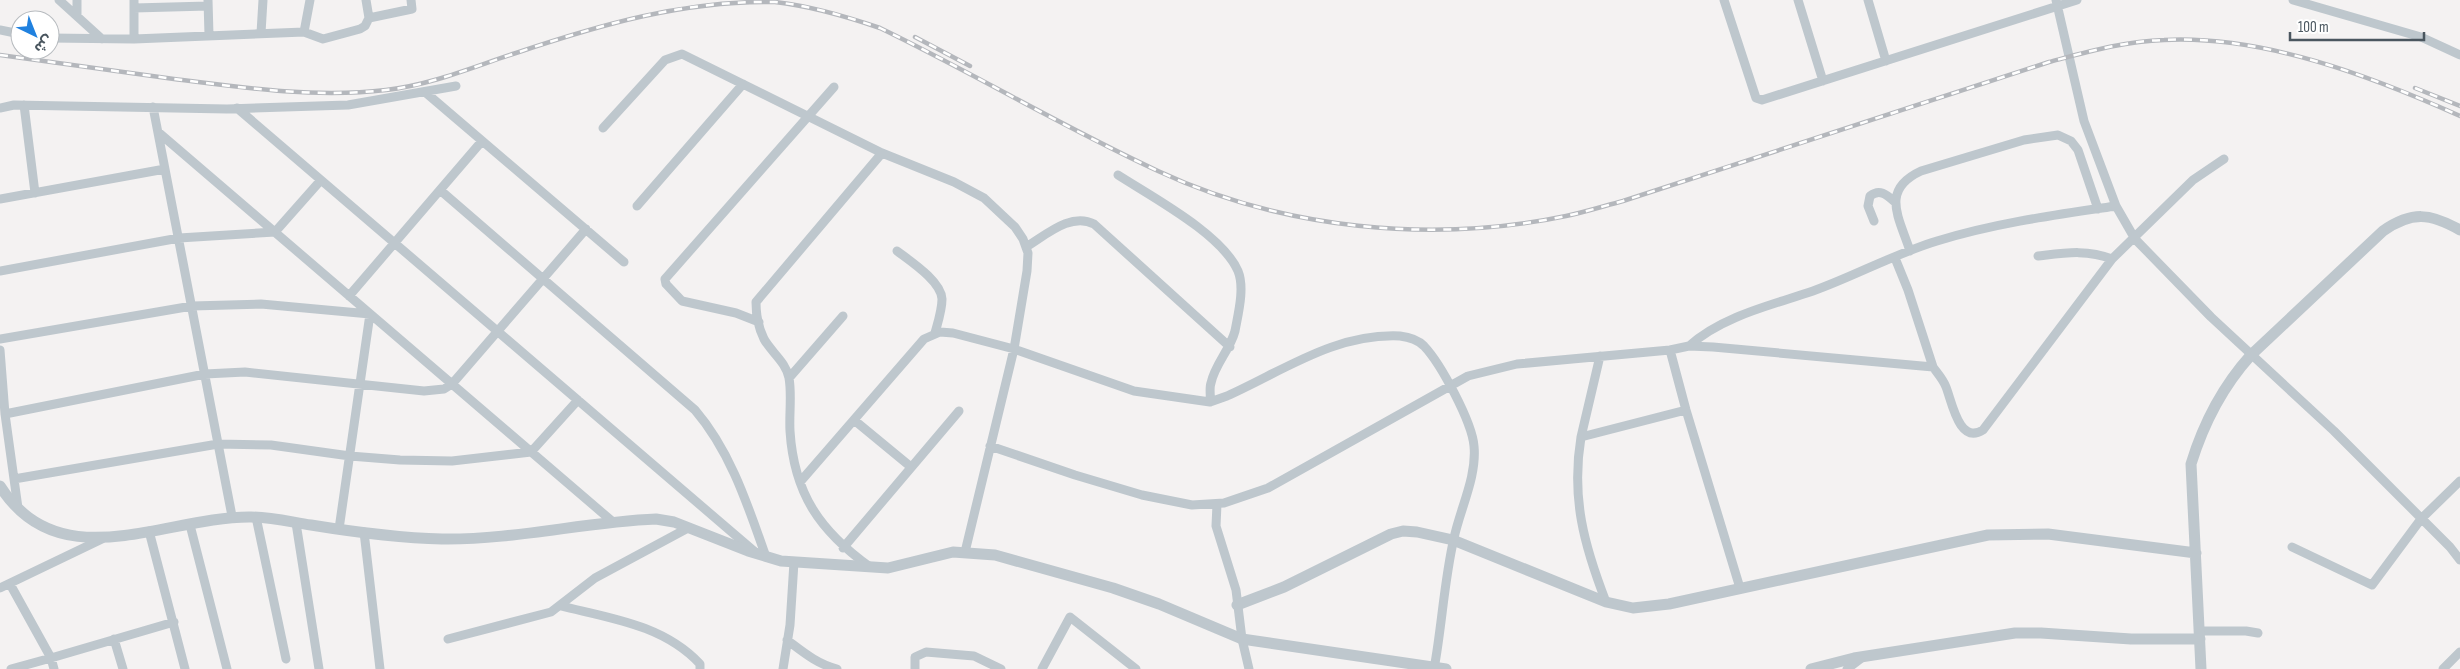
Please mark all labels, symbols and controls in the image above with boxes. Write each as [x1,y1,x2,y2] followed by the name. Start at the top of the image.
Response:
[10,10,60,60] north arrow
[2290,10,2424,42] scale bar
[2298,18,2329,37] text: 100 m
[31,31,56,57] text: ش

